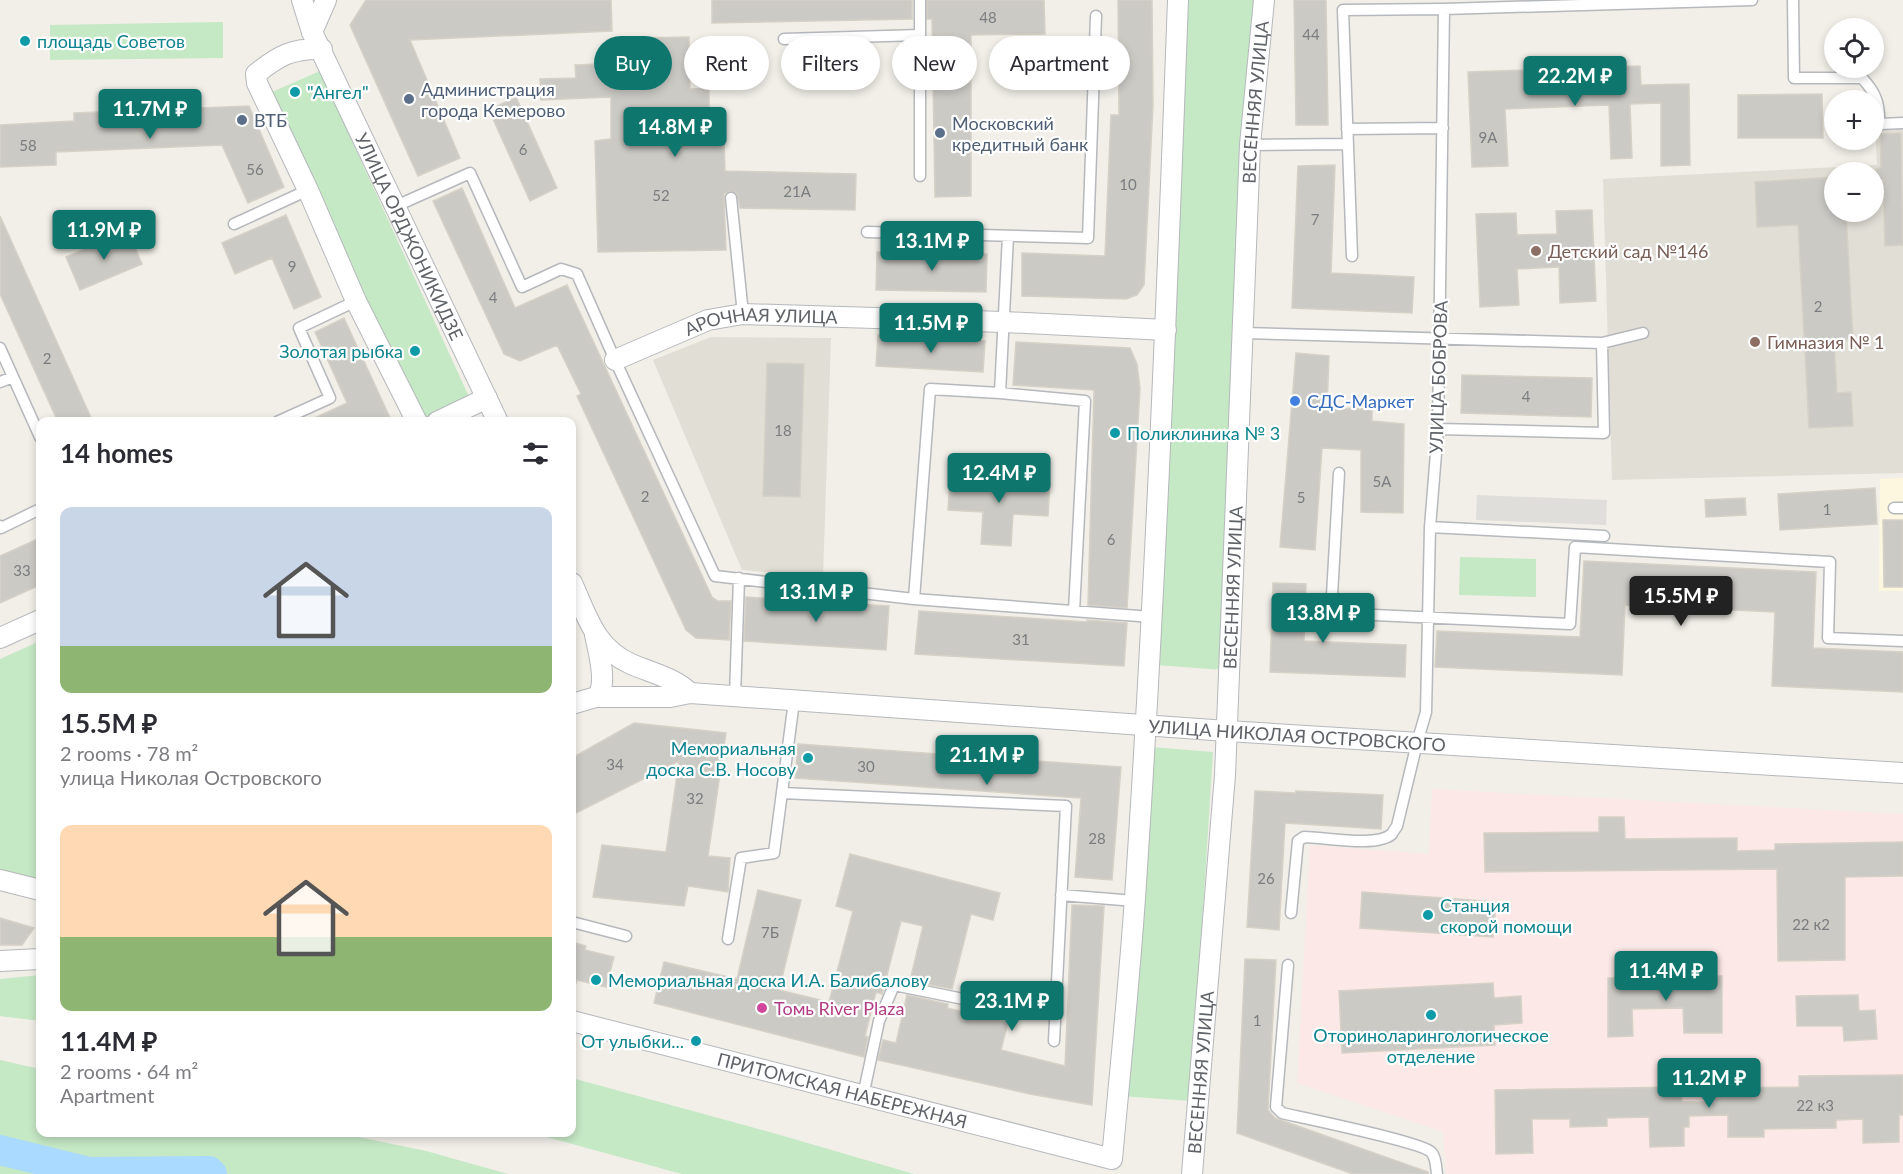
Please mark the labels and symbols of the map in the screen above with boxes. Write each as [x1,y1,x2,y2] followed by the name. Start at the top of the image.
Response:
[979,8,997,26] house number: 48
[1237,19,1273,184] street label: ВЕСЕННЯЯ УЛИЦА
[1302,25,1320,43] house number: 44
[37,30,185,52] place label: площадь Советов
[18,34,32,48] marker: площадь Советов
[1520,56,1630,107] pin: 22.2M ₽
[421,78,565,121] place label: Администрация города Кемерово
[307,81,369,103] place label: "Ангел"
[288,85,302,99] marker: "Ангел"
[95,89,205,140] pin: 11.7M ₽
[402,92,416,106] marker: Администрация города Кемерово
[620,107,730,158] pin: 14.8M ₽
[254,109,287,131] place label: ВТБ
[952,112,1089,155] place label: Московский кредитный банк
[235,113,249,127] marker: ВТБ
[933,126,947,140] marker: Московский кредитный банк
[1479,128,1498,146] house number: 9А
[351,129,468,343] street label: УЛИЦА ОРДЖОНИКИДЗЕ
[19,136,37,154] house number: 58
[519,140,528,158] house number: 6
[246,160,264,178] house number: 56
[1119,175,1137,193] house number: 10
[783,182,812,200] house number: 21А
[652,186,670,204] house number: 52
[49,210,159,261] pin: 11.9M ₽
[1311,210,1320,228] house number: 7
[877,221,987,272] pin: 13.1M ₽
[1548,240,1708,262] place label: Детский сад №146
[1529,244,1543,258] marker: Детский сад №146
[288,257,296,275] house number: 9
[489,288,498,306] house number: 4
[1814,297,1822,315] house number: 2
[1424,299,1452,454] street label: УЛИЦА БОБРОВА
[681,303,839,340] street label: АРОЧНАЯ УЛИЦА
[876,303,986,354] pin: 11.5M ₽
[1767,331,1885,353] place label: Гимназия № 1
[1748,335,1762,349] marker: Гимназия № 1
[279,340,403,362] place label: Золотая рыбка
[408,344,422,358] marker: Золотая рыбка
[43,349,51,367] house number: 2
[1522,387,1531,405] house number: 4
[1307,390,1414,412] place label: СДС-Маркет
[1288,394,1302,408] marker: СДС-Маркет
[774,421,792,439] house number: 18
[1127,422,1280,444] place label: Поликлиника № 3
[1108,426,1122,440] marker: Поликлиника № 3
[944,453,1054,504] pin: 12.4M ₽
[1373,472,1392,490] house number: 5А
[641,487,649,505] house number: 2
[1297,488,1305,506] house number: 5
[1823,500,1831,518] house number: 1
[1218,505,1247,670] street label: ВЕСЕННЯЯ УЛИЦА
[1107,530,1116,548] house number: 6
[13,561,31,579] house number: 33
[761,572,871,623] pin: 13.1M ₽
[1626,576,1736,627] pin: 15.5M ₽
[1268,593,1378,644] pin: 13.8M ₽
[1012,630,1030,648] house number: 31
[1148,714,1447,756] street label: УЛИЦА НИКОЛАЯ ОСТРОВСКОГО
[932,735,1042,786] pin: 21.1M ₽
[646,737,797,780] place label: Мемориальная доска С.В. Носову
[801,751,815,765] marker: Мемориальная доска С.В. Носову
[606,755,624,773] house number: 34
[857,757,875,775] house number: 30
[686,789,704,807] house number: 32
[1088,829,1106,847] house number: 28
[1257,869,1275,887] house number: 26
[1440,894,1572,937] place label: Станция скорой помощи
[1421,908,1435,922] marker: Станция скорой помощи
[1792,915,1830,933] house number: 22 к2
[761,923,779,941] house number: 7Б
[1611,951,1721,1002] pin: 11.4M ₽
[608,969,929,991] place label: Мемориальная доска И.А. Балибалову
[589,973,603,987] marker: Мемориальная доска И.А. Балибалову
[957,981,1067,1032] pin: 23.1M ₽
[1183,989,1218,1155] street label: ВЕСЕННЯЯ УЛИЦА
[774,997,904,1019] place label: Томь River Plaza
[755,1001,769,1015] marker: Томь River Plaza
[1424,1008,1438,1022] marker: Оториноларингологическое отделение
[1253,1011,1261,1029] house number: 1
[1313,1024,1549,1067] place label: Оториноларингологическое отделение
[581,1030,684,1052] place label: От улыбки...
[689,1034,703,1048] marker: От улыбки...
[715,1048,970,1133] street label: ПРИТОМСКАЯ НАБЕРЕЖНАЯ
[1654,1058,1764,1109] pin: 11.2M ₽
[1796,1096,1834,1114] house number: 22 к3

